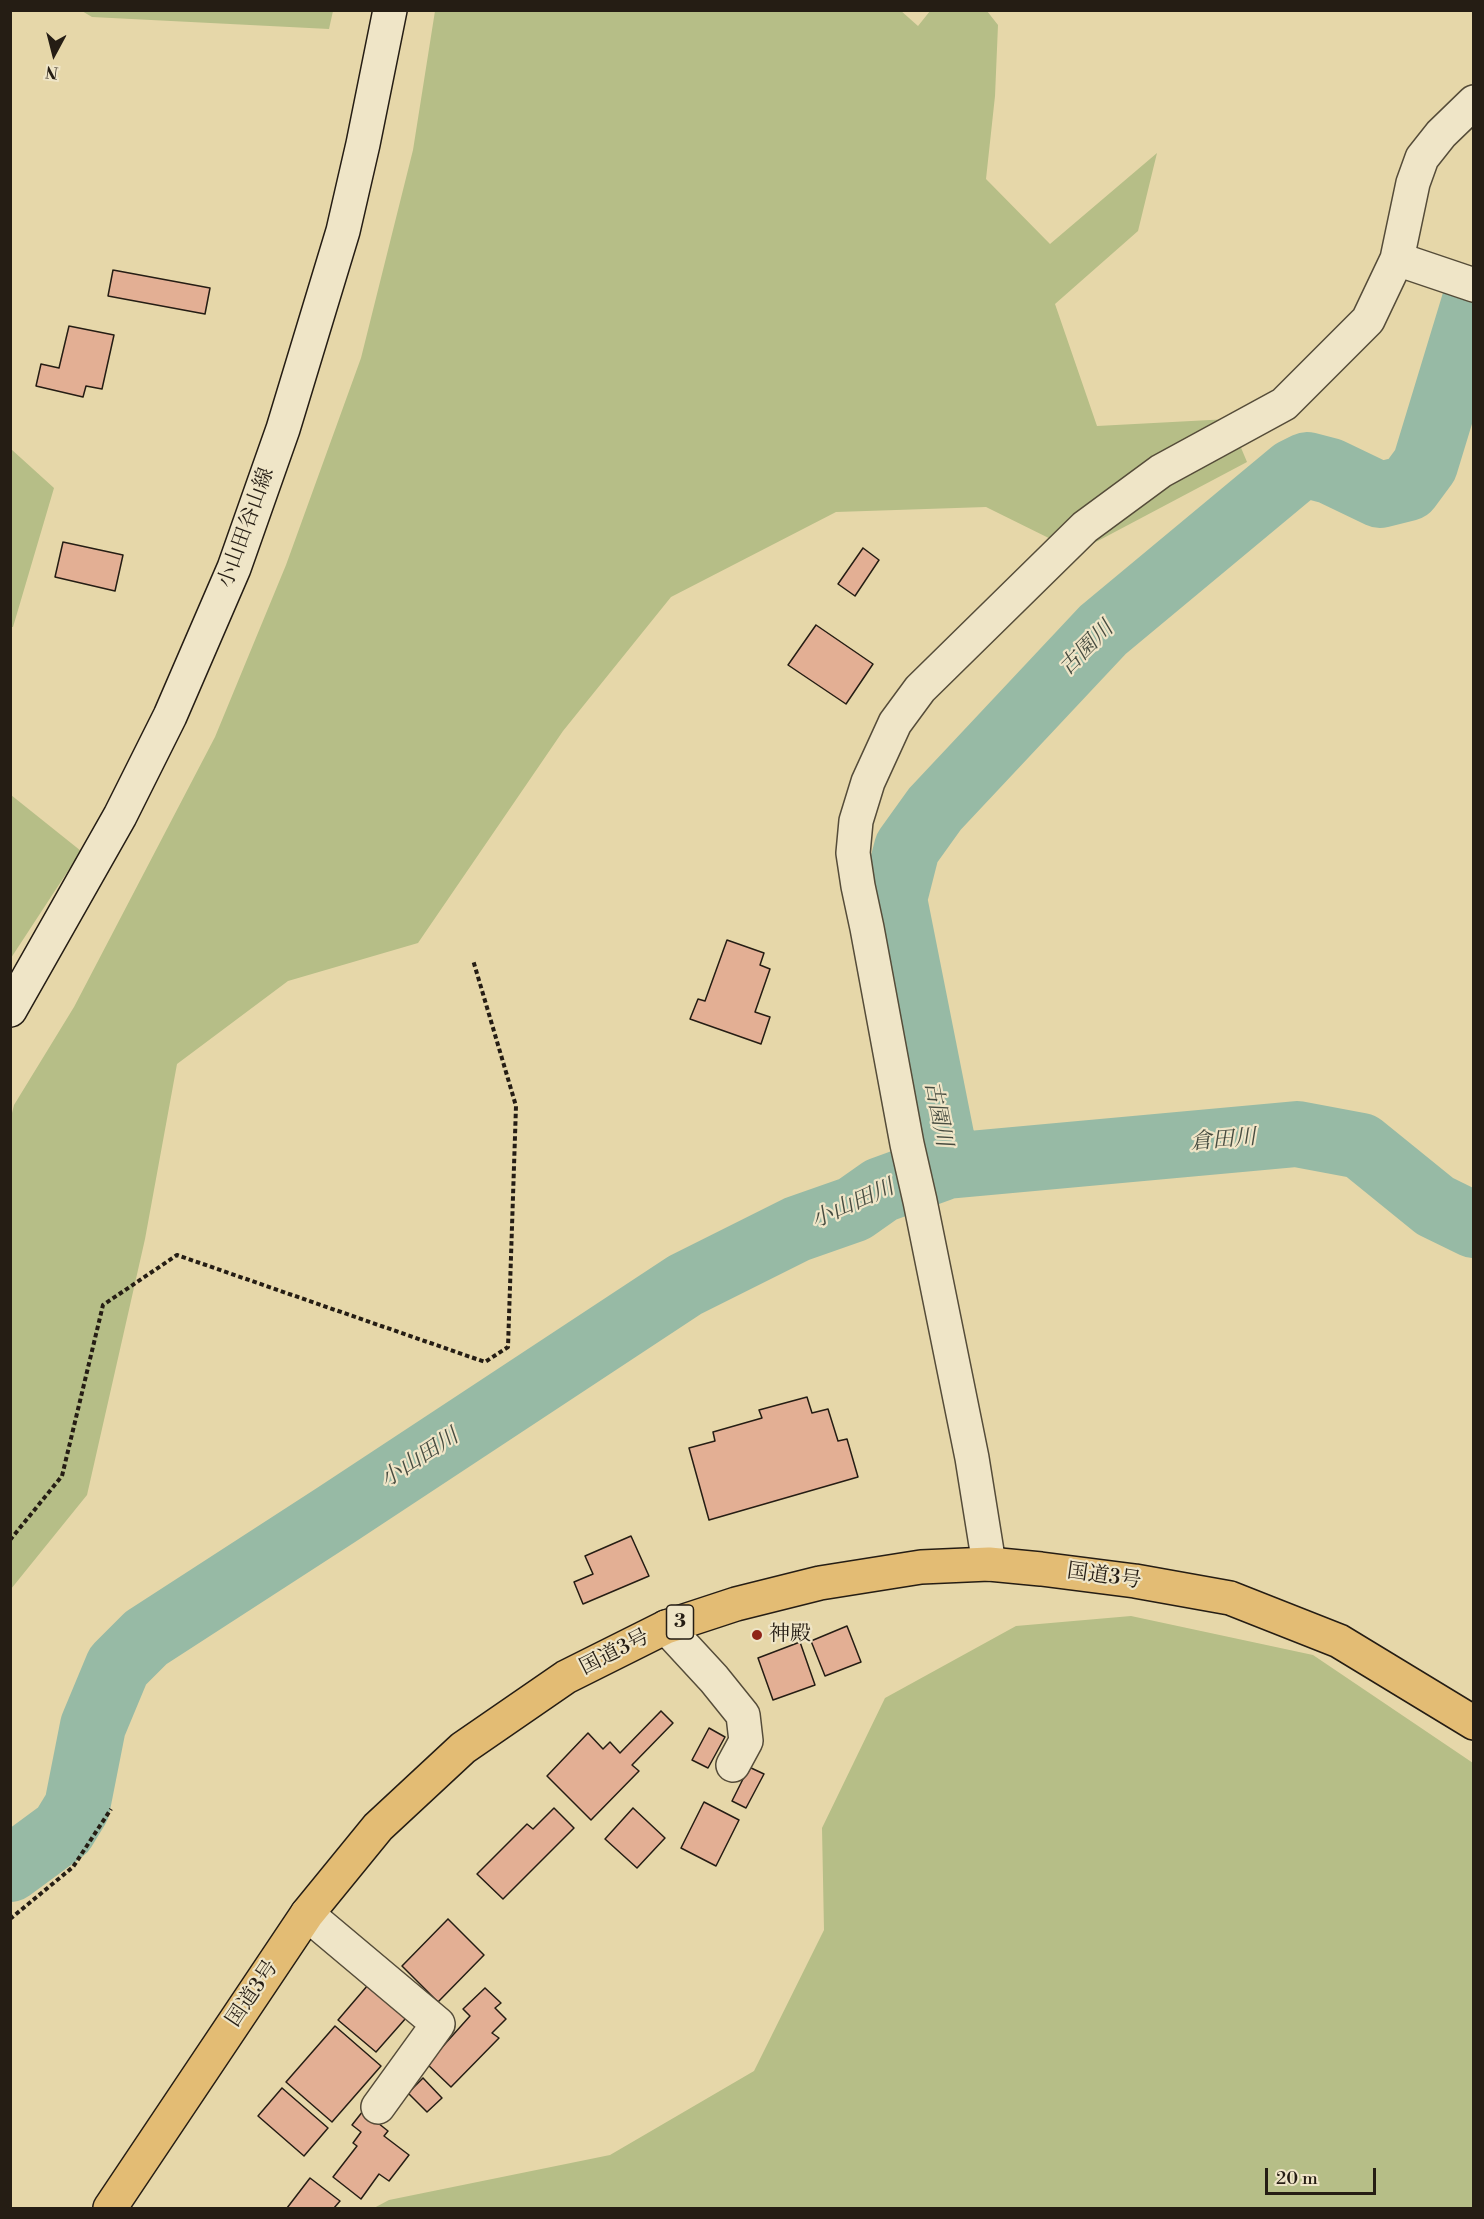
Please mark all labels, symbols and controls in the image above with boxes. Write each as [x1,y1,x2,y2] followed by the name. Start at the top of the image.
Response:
[24,24,84,84] north arrow
[44,61,59,83] text: N
[214,464,280,592] street label: 小山田谷山線
[1054,616,1120,682] water label: 古園川
[918,1079,956,1149] water label: 古園川
[1189,1125,1257,1157] water label: 倉田川
[807,1175,899,1235] water label: 小山田川
[376,1424,464,1494] water label: 小山田川
[1065,1559,1143,1595] street label: 国道3号
[666,1605,694,1639] road number: 3
[769,1622,811,1648] place label: 神殿
[576,1625,654,1681] street label: 国道3号
[750,1628,764,1642] marker: 神殿
[222,1956,284,2032] street label: 国道3号
[1268,2156,1379,2194] scale bar
[1276,2167,1318,2190] text: 20 m

